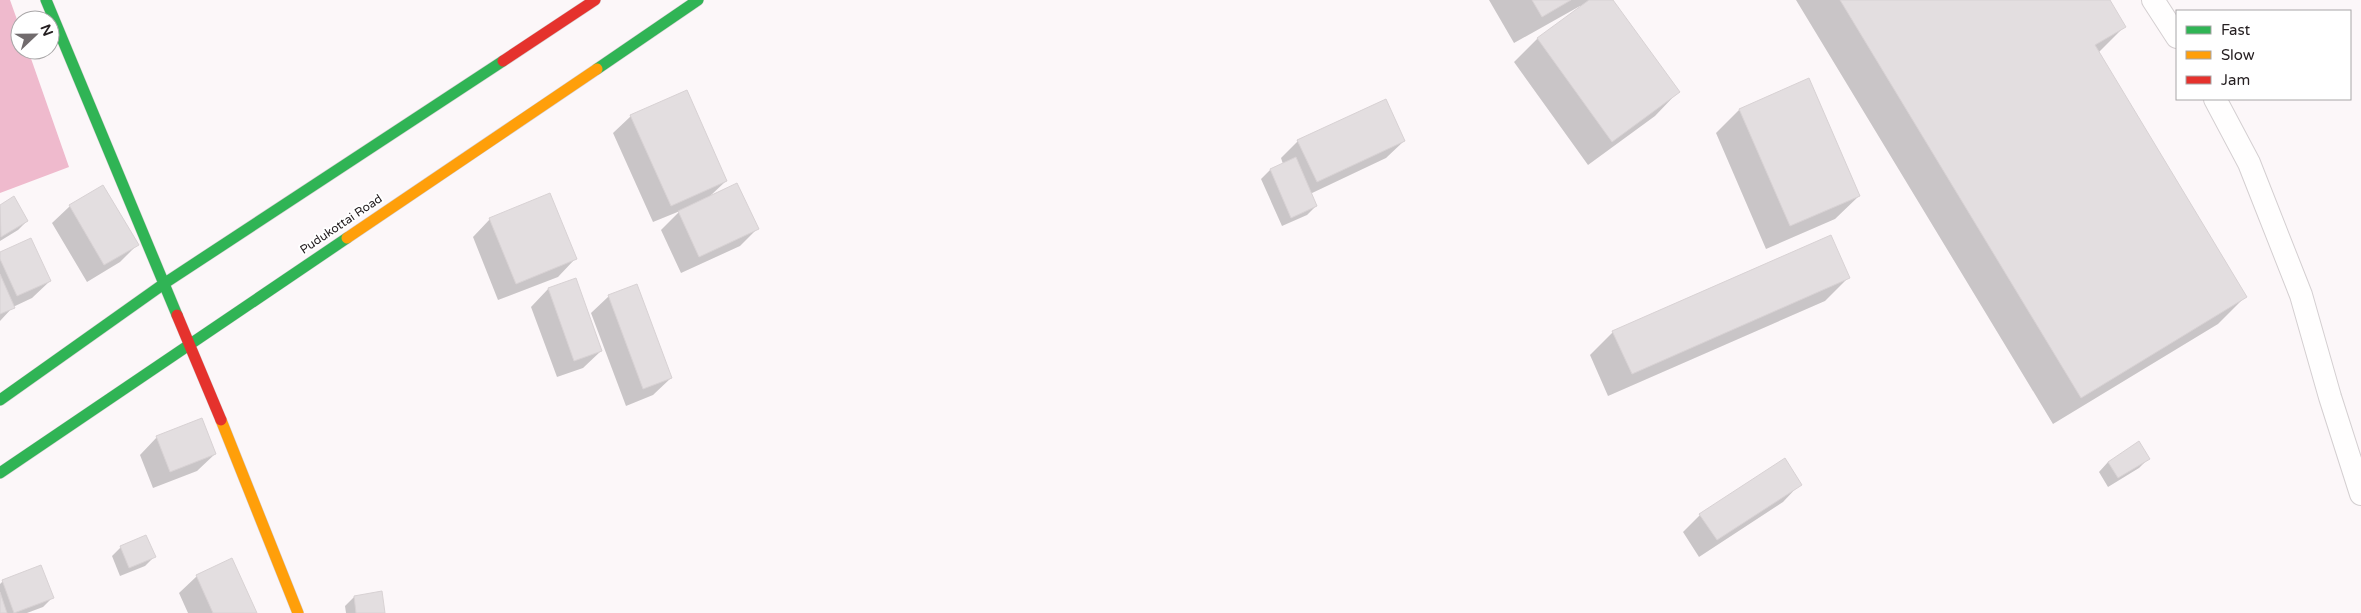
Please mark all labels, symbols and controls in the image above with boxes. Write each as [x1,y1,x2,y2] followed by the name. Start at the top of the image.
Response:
[10,10,60,60] north arrow
[2176,10,2351,100] legend
[2221,21,2251,39] text: Fast
[37,22,57,39] text: N
[2221,46,2255,64] text: Slow
[2221,71,2250,89] text: Jam
[297,191,385,257] street label: Pudukottai Road

